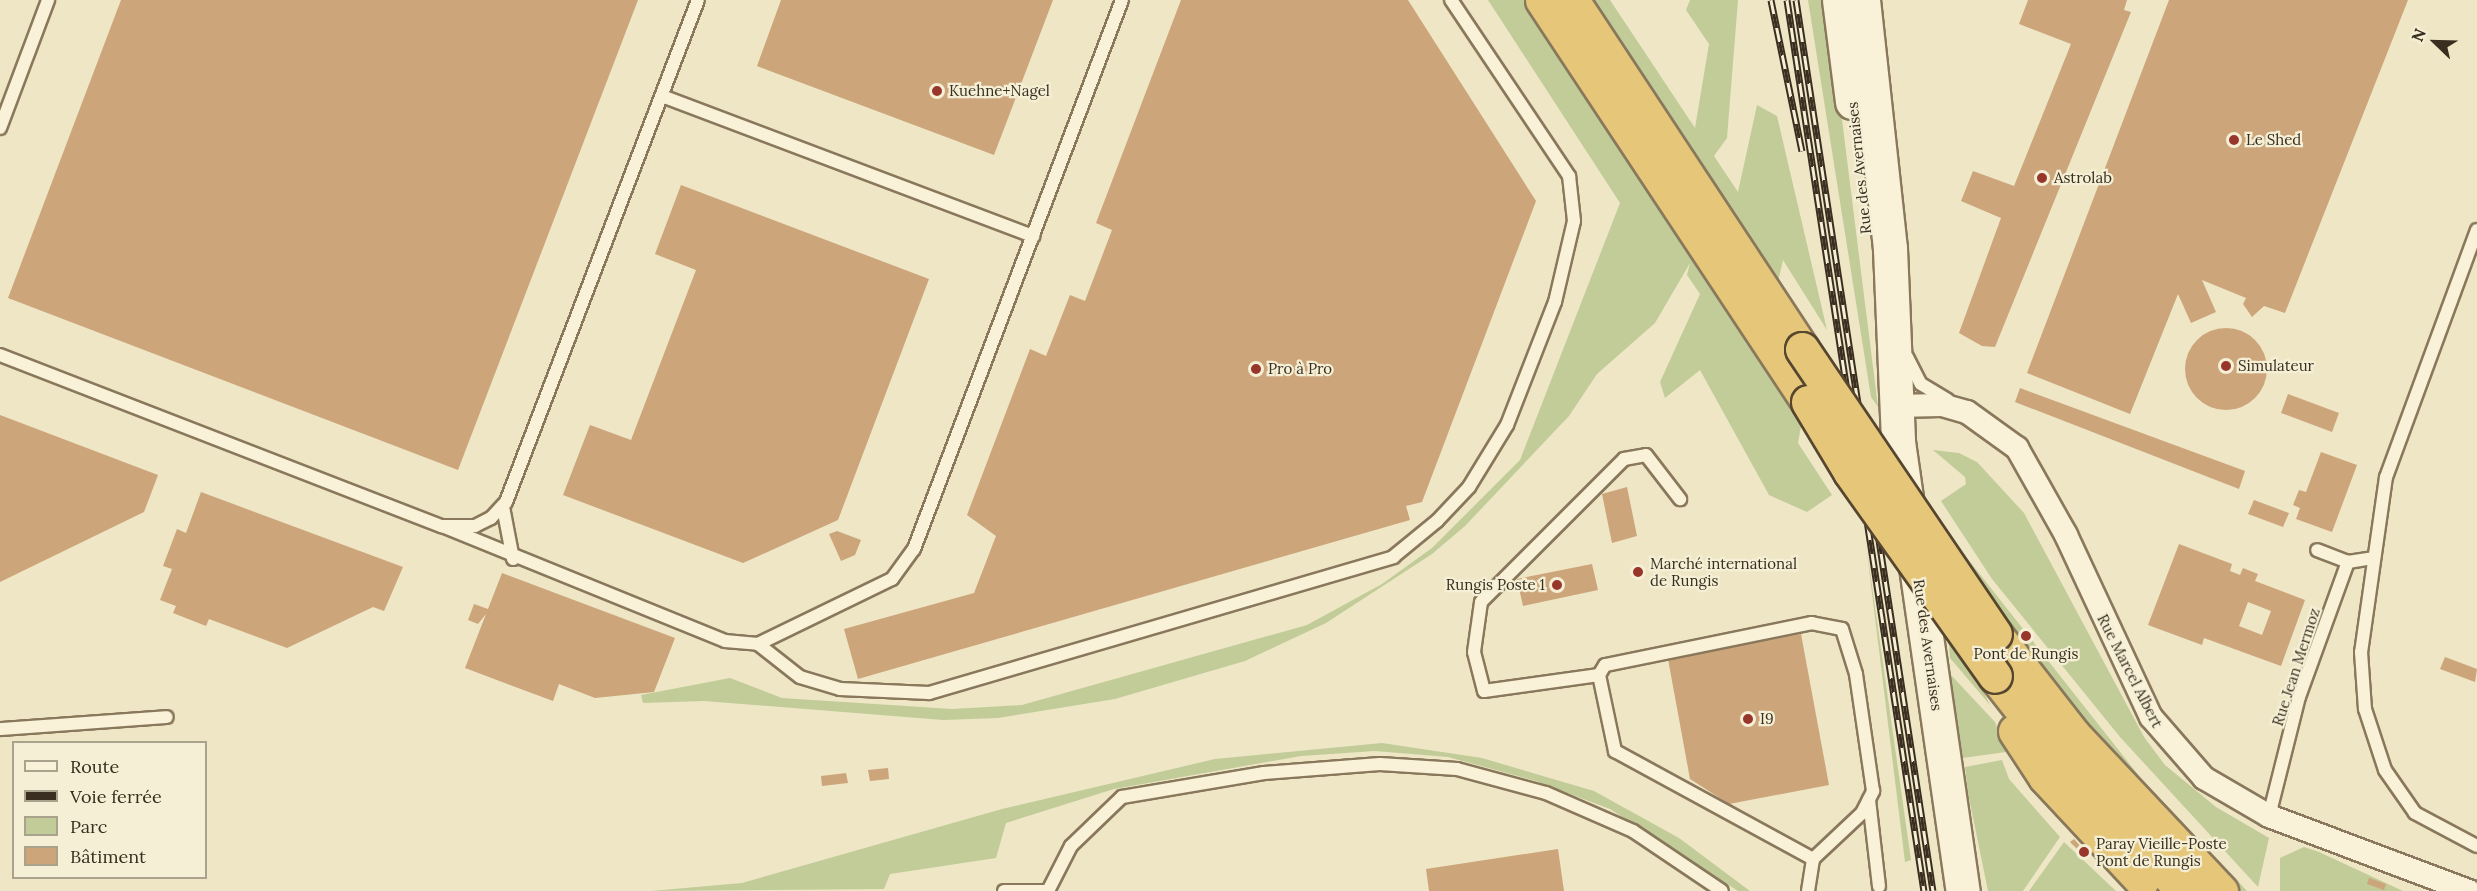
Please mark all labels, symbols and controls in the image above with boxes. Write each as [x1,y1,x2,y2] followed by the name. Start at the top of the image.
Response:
[2405,12,2465,72] north arrow
[2407,25,2430,45] text: N
[949,82,1050,100] place label: Kuehne+Nagel
[930,84,944,98] marker: Kuehne+Nagel
[1843,101,1875,235] street label: Rue des Avernaises
[2246,131,2301,149] place label: Le Shed
[2227,133,2241,147] marker: Le Shed
[2054,169,2112,187] place label: Astrolab
[2035,171,2049,185] marker: Astrolab
[2238,357,2314,375] place label: Simulateur
[2219,359,2233,373] marker: Simulateur
[1268,360,1332,378] place label: Pro à Pro
[1249,362,1263,376] marker: Pro à Pro
[1650,554,1797,589] place label: Marché international de Rungis
[1631,565,1645,579] marker: Marché international de Rungis
[1446,576,1545,594] place label: Rungis Poste 1
[1550,578,1564,592] marker: Rungis Poste 1
[1910,578,1946,712] street label: Rue des Avernaises
[2268,606,2324,728] street label: Rue Jean Mermoz
[2094,611,2166,731] street label: Rue Marcel Albert
[2019,629,2033,643] marker: Pont de Rungis
[1974,645,2078,663] place label: Pont de Rungis
[1760,710,1774,728] place label: I9
[1741,712,1755,726] marker: I9
[12,741,207,879] legend
[70,755,119,778] text: Route
[70,785,162,808] text: Voie ferrée
[70,815,107,838] text: Parc
[2096,834,2227,869] place label: Paray Vieille-Poste Pont de Rungis
[70,845,146,868] text: Bâtiment
[2077,845,2091,859] marker: Paray Vieille-Poste Pont de Rungis

